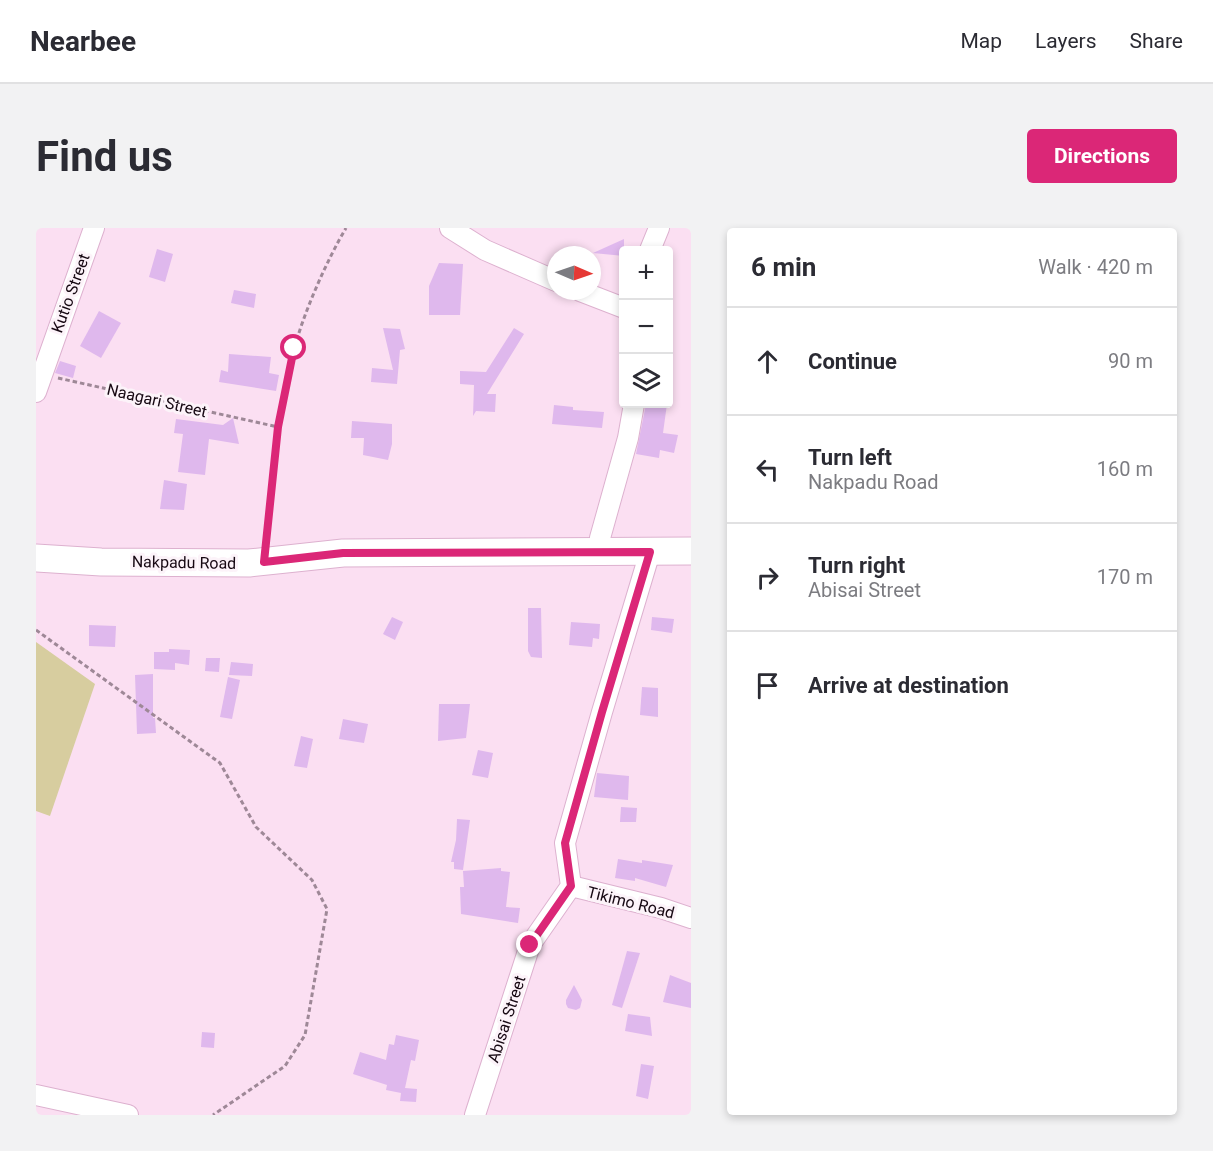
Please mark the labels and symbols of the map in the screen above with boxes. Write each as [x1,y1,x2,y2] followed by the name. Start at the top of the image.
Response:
[547,246,601,300] north arrow
[47,251,94,335] street label: Kutio Street
[280,334,306,360] route start
[105,380,209,421] street label: Naagari Street
[132,552,236,573] street label: Nakpadu Road
[585,882,676,923] street label: Tikimo Road
[516,931,542,957] route end
[483,973,529,1065] street label: Abisai Street

